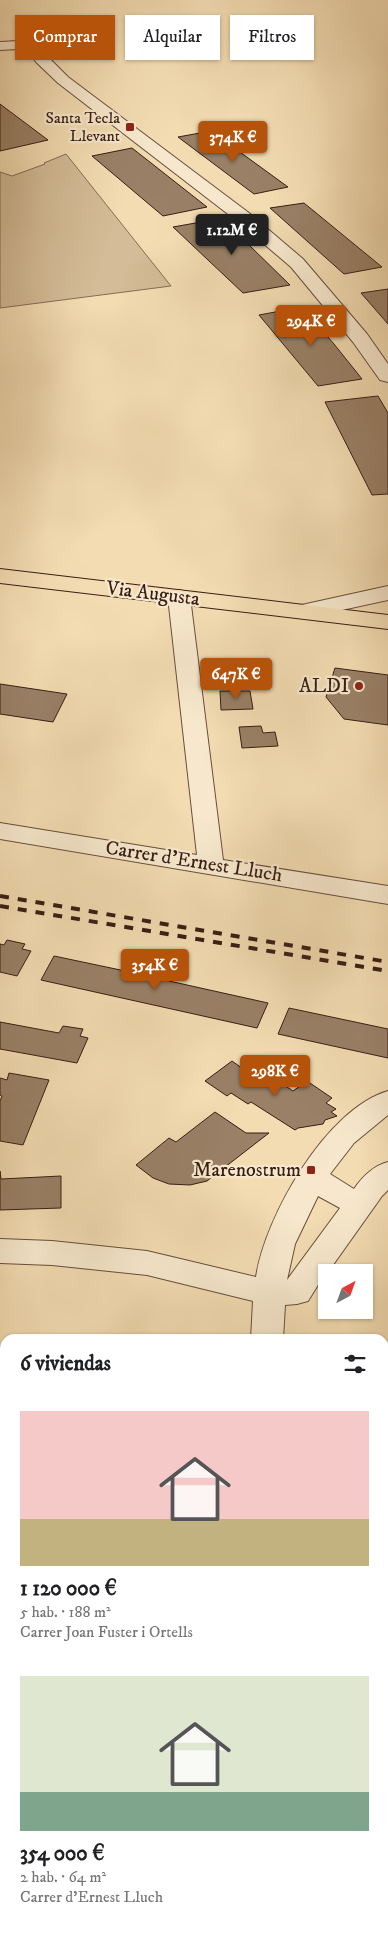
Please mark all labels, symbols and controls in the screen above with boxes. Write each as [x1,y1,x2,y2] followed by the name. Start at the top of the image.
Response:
[15,15,115,60] chip: Comprar
[125,15,220,60] chip: Alquilar
[230,15,314,60] chip: Filtros
[46,108,120,146] place label: Santa Tecla Llevant
[192,120,274,163] pin: 374K €
[124,121,136,133] marker: Santa Tecla Llevant
[209,127,257,147] text: 374K €
[186,214,278,256] pin: 1.12M €
[207,220,257,240] text: 1.12M €
[270,304,352,347] pin: 294K €
[286,311,336,331] text: 294K €
[104,576,202,612] street label: Via Augusta
[195,658,277,700] pin: 647K €
[211,664,261,684] text: 647K €
[299,674,349,699] place label: ALDI
[353,680,365,692] marker: ALDI
[104,836,285,888] street label: Carrer d'Ernest Lluch
[114,948,196,991] pin: 354K €
[132,955,178,975] text: 354K €
[234,1054,316,1097] pin: 298K €
[251,1061,299,1081] text: 298K €
[193,1158,301,1183] place label: Marenostrum
[305,1164,317,1176] marker: Marenostrum
[318,1264,372,1319] north arrow
[318,1264,373,1319] map controls
[341,1350,369,1378] icon: filters
[20,1351,111,1377] text: 6 viviendas
[150,1444,240,1534] icon: home
[20,1576,117,1602] text: 1 120 000 €
[20,1602,111,1622] text: 5 hab. · 188 m²
[20,1622,193,1642] text: Carrer Joan Fuster i Ortells
[150,1709,240,1799] icon: home
[20,1841,104,1867] text: 354 000 €
[20,1867,106,1887] text: 2 hab. · 64 m²
[20,1887,163,1907] text: Carrer d'Ernest Lluch

